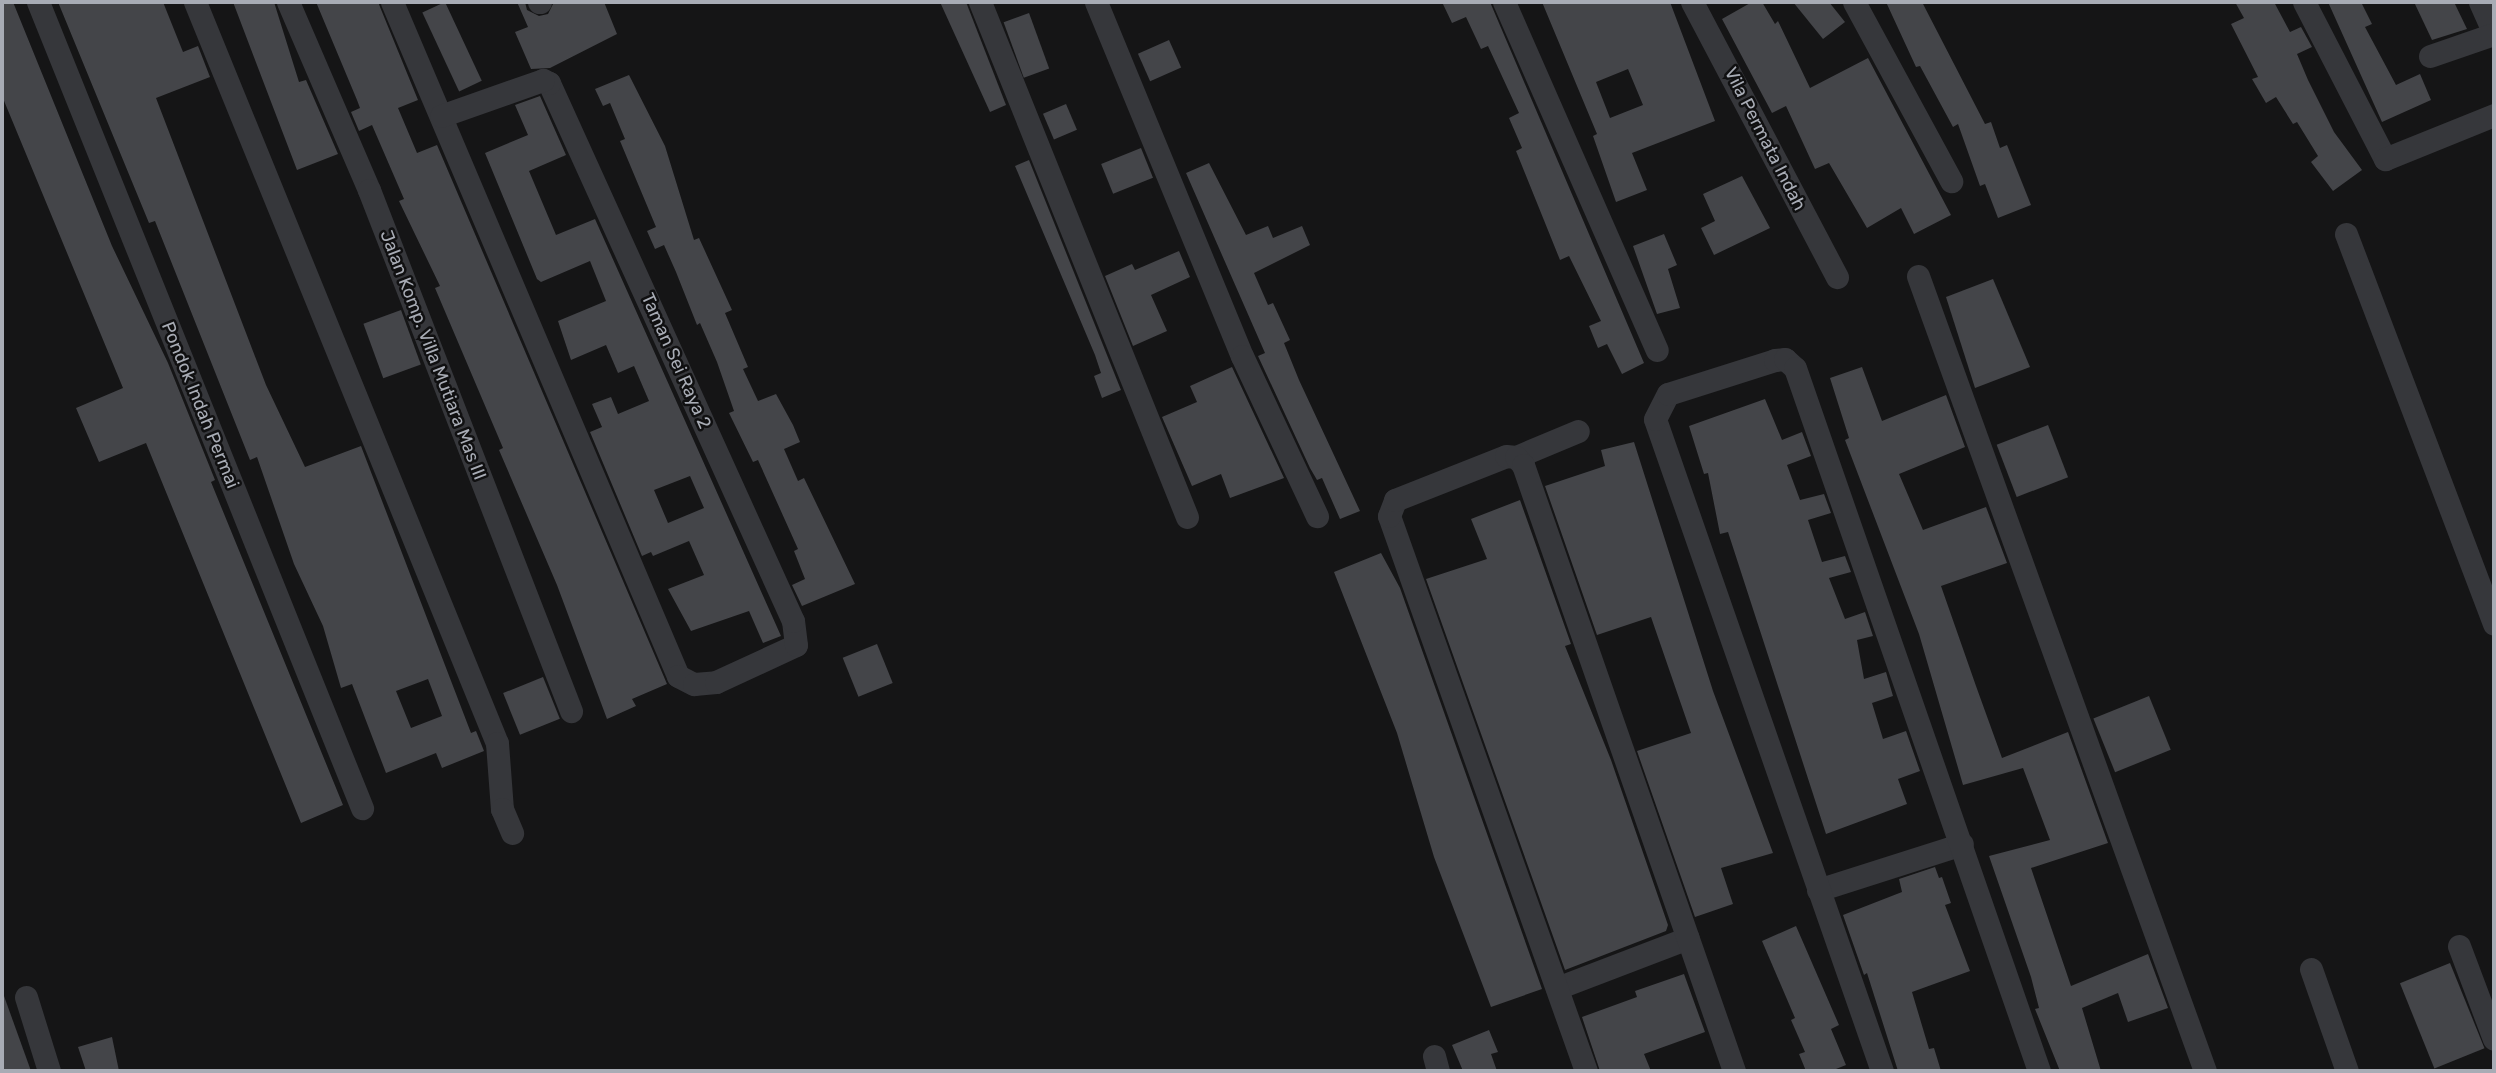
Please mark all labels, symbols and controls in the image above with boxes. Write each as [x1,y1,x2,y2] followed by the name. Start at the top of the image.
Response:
[1720,64,1810,214] street label: Vila Permata Indah
[375,227,491,483] street label: Jalan Komp. Villa Mutiara Mas III
[636,290,716,432] street label: Taman Sei Raya 2
[157,318,243,492] street label: Pondok Indah Permai

